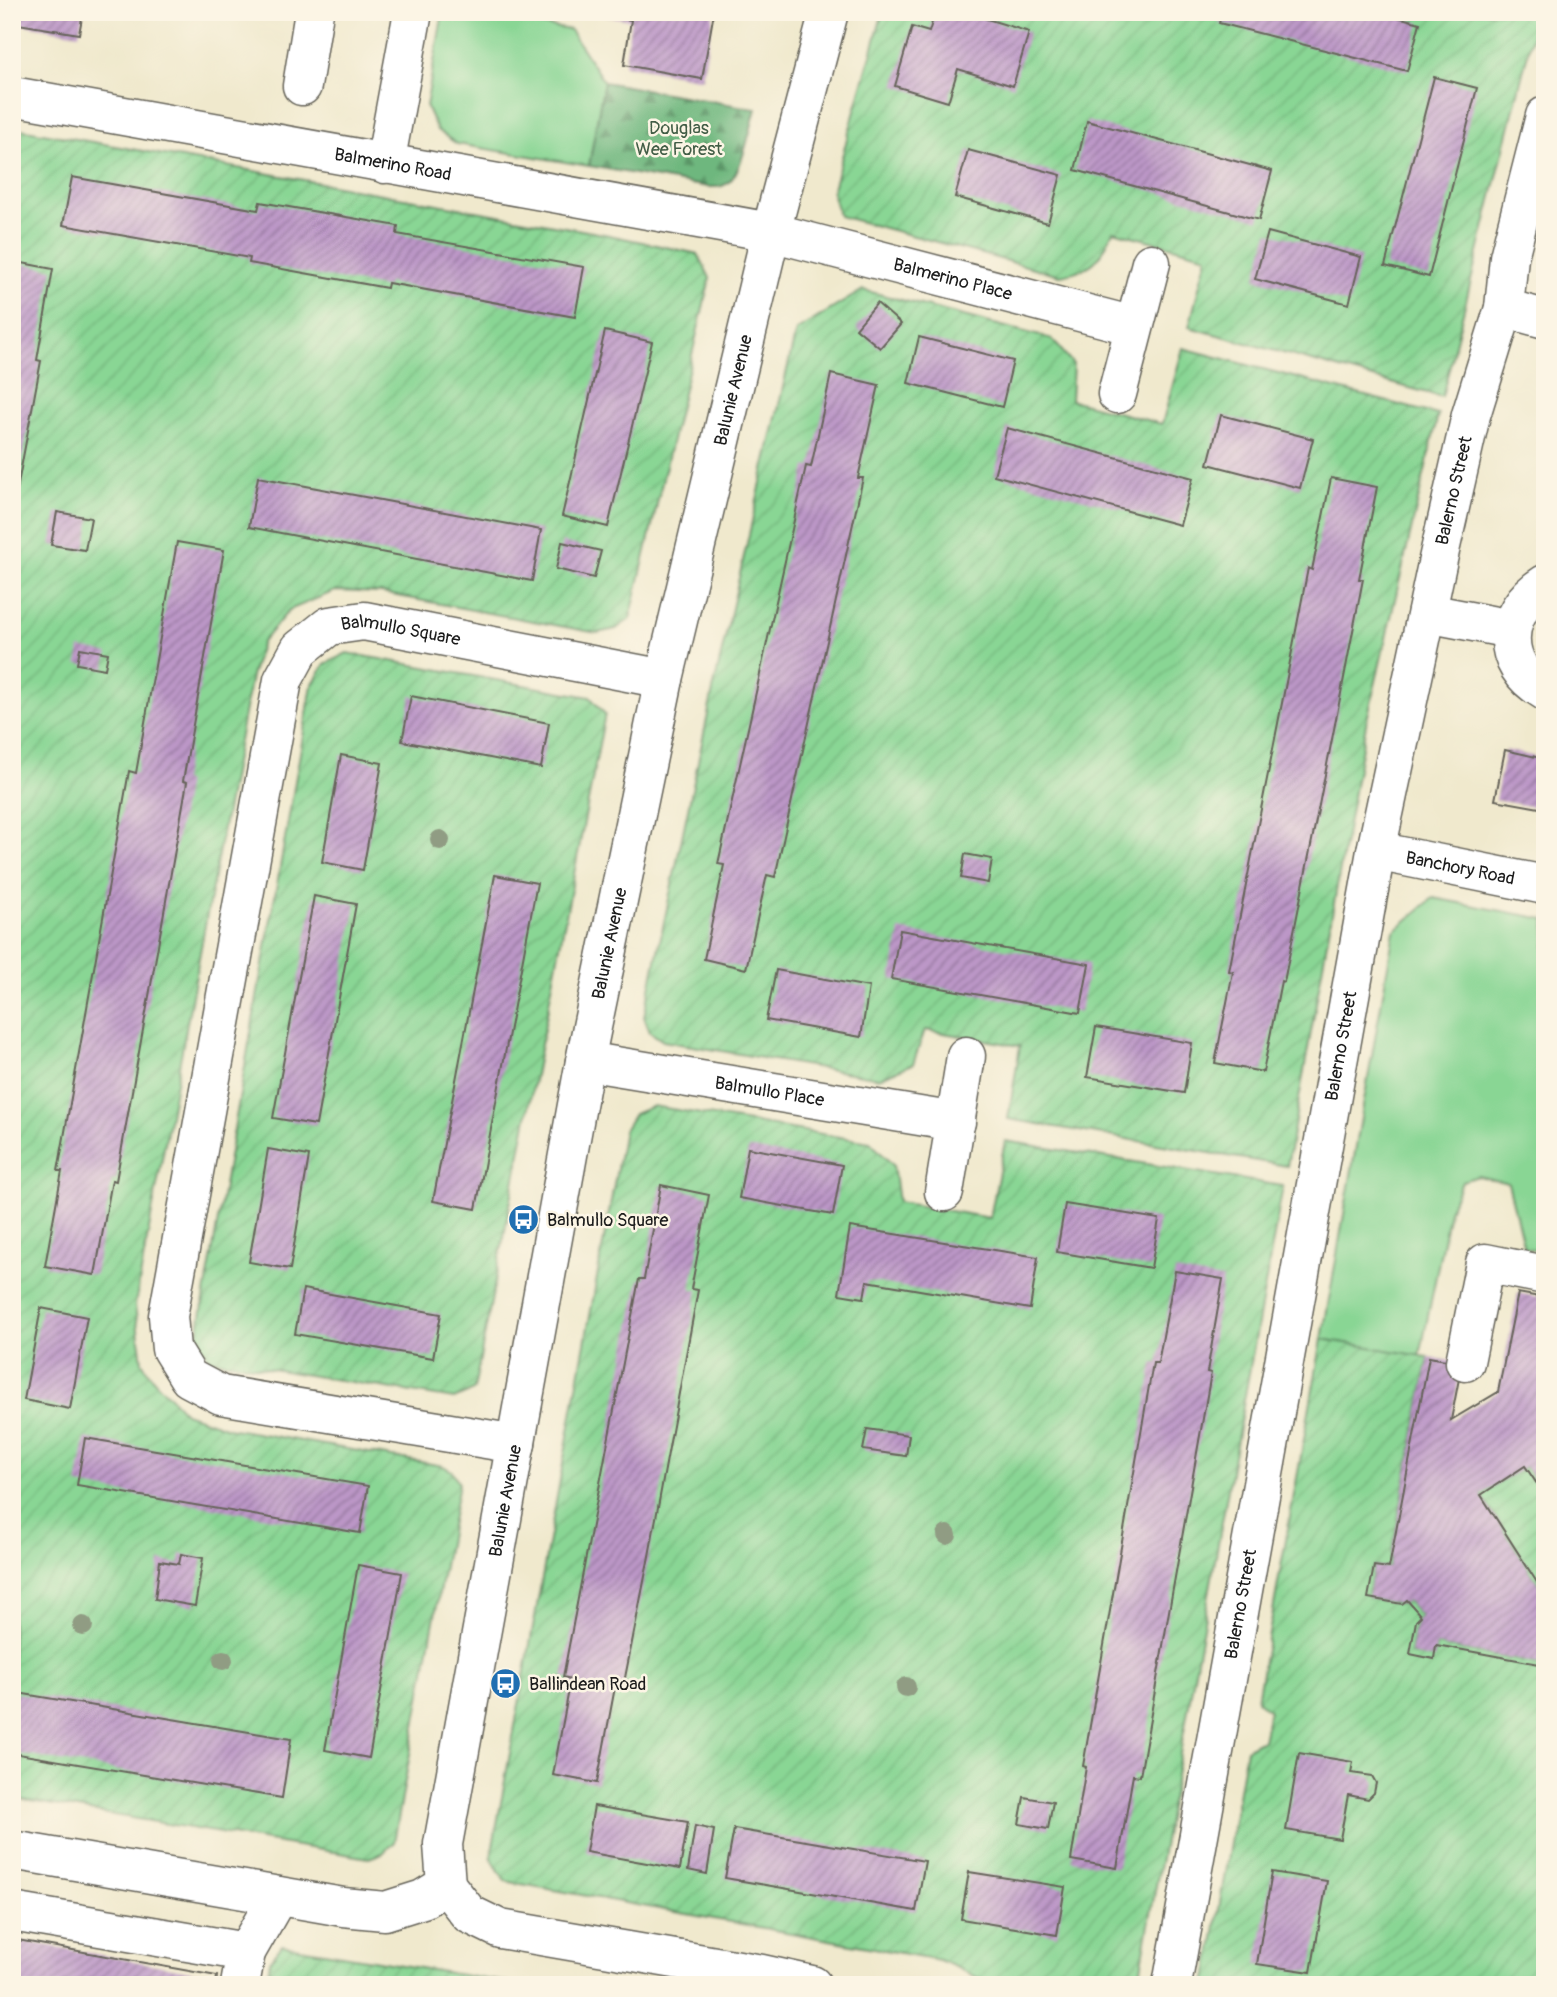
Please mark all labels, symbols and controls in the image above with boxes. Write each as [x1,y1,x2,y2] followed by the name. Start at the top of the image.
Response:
[636,117,723,161] park label: Douglas Wee Forest
[333,142,453,186] street label: Balmerino Road
[891,253,1015,306] street label: Balmerino Place
[709,332,758,448] street label: Balunie Avenue
[1430,433,1478,547] street label: Balerno Street
[339,610,463,651] street label: Balmullo Square
[1404,846,1517,890] street label: Banchory Road
[587,885,632,1001] street label: Balunie Avenue
[1320,989,1362,1103] street label: Balerno Street
[713,1071,826,1112] street label: Balmullo Place
[507,1203,541,1237] bus stop icon: Balmullo Square
[547,1209,668,1232] place label: Balmullo Square
[484,1443,527,1559] street label: Balunie Avenue
[1219,1547,1262,1661] street label: Balerno Street
[489,1667,523,1701] bus stop icon: Ballindean Road
[529,1673,646,1696] place label: Ballindean Road

